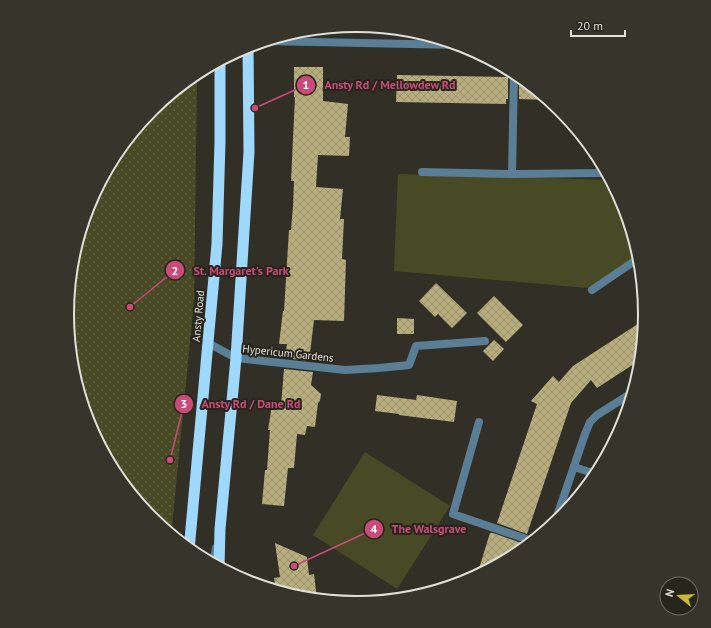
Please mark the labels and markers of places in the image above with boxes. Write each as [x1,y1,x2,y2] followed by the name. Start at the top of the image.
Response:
[296,73,463,97] callout: Ansty Rd / Mellowdew Rd
[165,258,297,282] callout: St. Margaret's Park
[174,392,309,416] callout: Ansty Rd / Dane Rd
[364,517,475,541] callout: The Walsgrave

